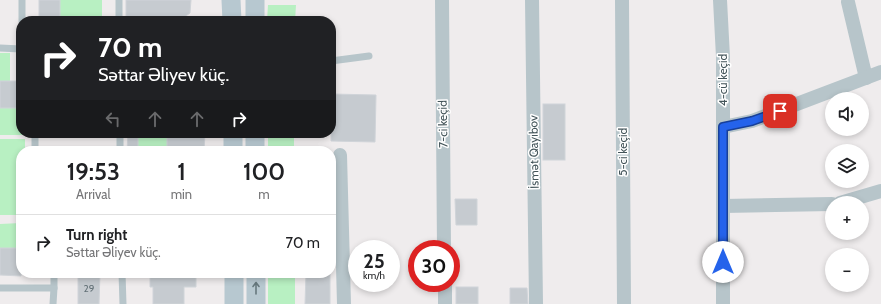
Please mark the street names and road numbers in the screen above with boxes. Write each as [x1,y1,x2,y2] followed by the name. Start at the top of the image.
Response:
[715,54,730,106] street label: 4-cü keçid
[435,100,450,148] street label: 7-ci keçid
[525,115,542,189] street label: İsmət Qayıbov
[615,128,630,176] street label: 5-ci keçid

